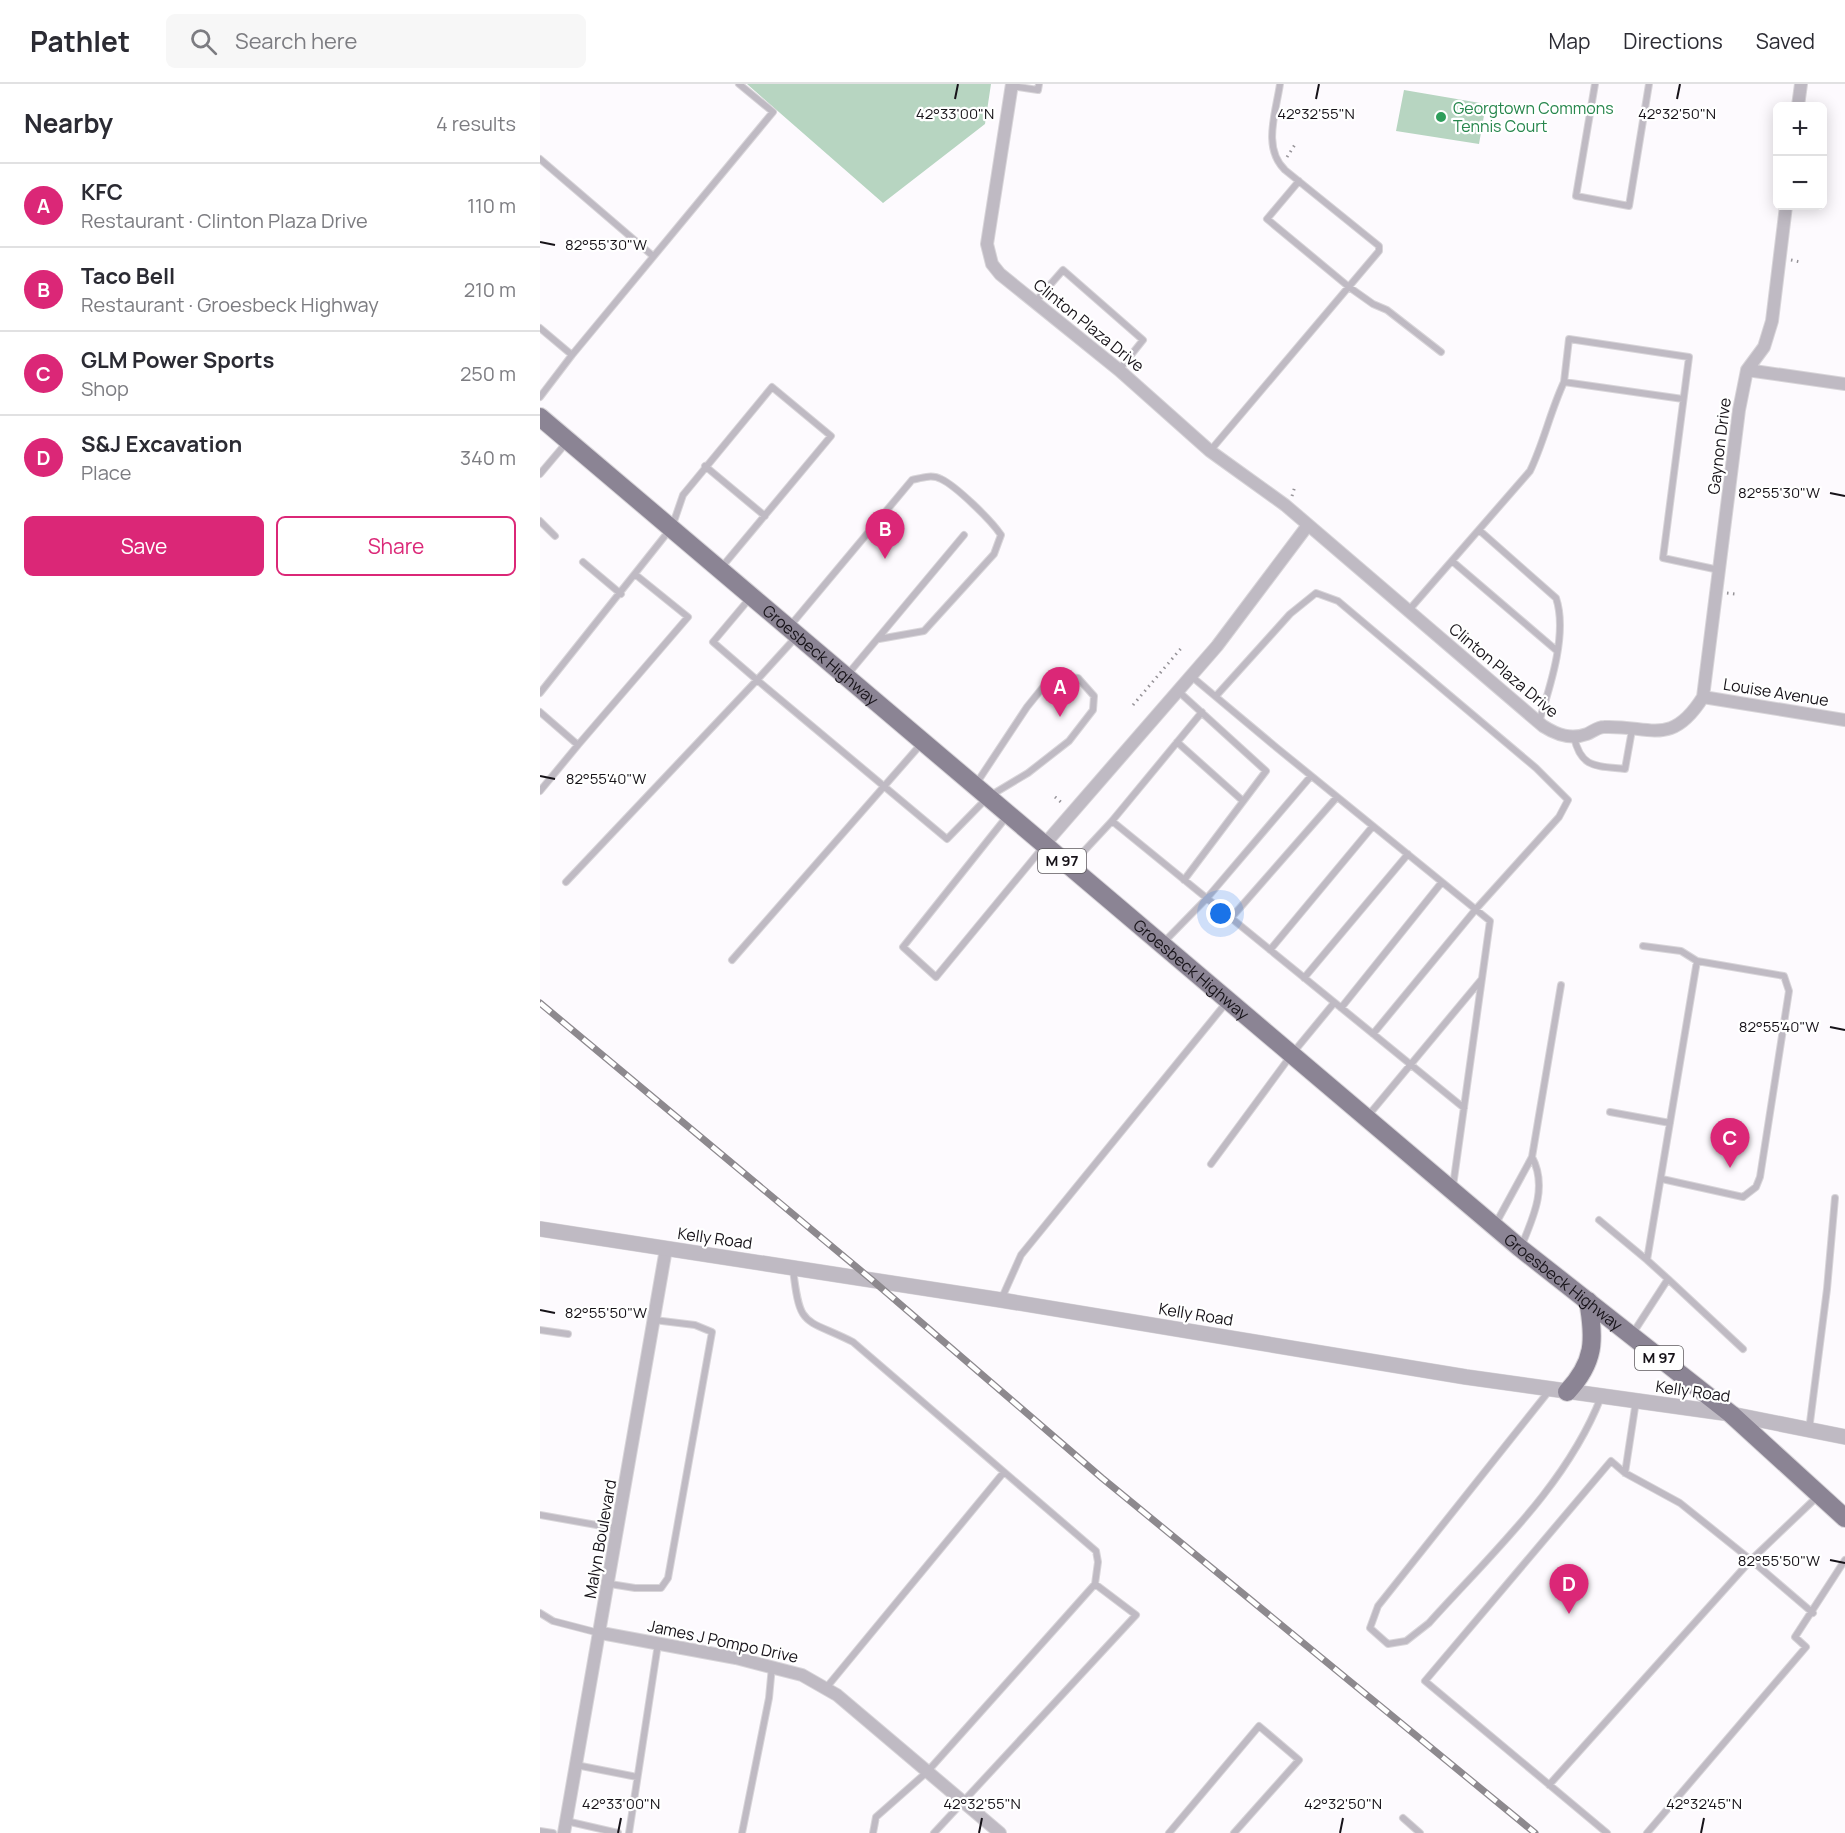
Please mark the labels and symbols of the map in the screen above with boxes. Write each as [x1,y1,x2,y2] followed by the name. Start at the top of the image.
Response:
[1453,97,1614,137] place label: Georgtown Commons Tennis Court
[916,103,994,124] text: 42°33'00"N
[1277,103,1355,124] text: 42°32'55"N
[1638,103,1716,124] text: 42°32'50"N
[1434,110,1448,124] marker: Georgtown Commons Tennis Court
[565,234,647,255] text: 82°55'30"W
[1029,274,1149,376] street label: Clinton Plaza Drive
[1702,396,1736,496] street label: Gaynon Drive
[1738,482,1820,503] text: 82°55'30"W
[866,510,904,559] pin: B
[758,600,884,711] street label: Groesbeck Highway
[1445,618,1563,722] street label: Clinton Plaza Drive
[1040,668,1080,717] pin: A
[1722,673,1830,711] street label: Louise Avenue
[566,768,646,789] text: 82°55'40"W
[1038,849,1086,873] road number: M 97
[1206,899,1235,928] your location
[1129,914,1254,1025] street label: Groesbeck Highway
[1739,1016,1819,1037] text: 82°55'40"W
[1710,1118,1750,1168] pin: C
[676,1222,754,1254] street label: Kelly Road
[1499,1228,1628,1336] street label: Groesbeck Highway
[1157,1297,1235,1331] street label: Kelly Road
[565,1302,647,1323] text: 82°55'50"W
[1635,1346,1683,1370] road number: M 97
[1654,1375,1732,1407] street label: Kelly Road
[579,1478,621,1600] street label: Malyn Boulevard
[1738,1550,1820,1571] text: 82°55'50"W
[1550,1564,1588,1614] pin: D
[646,1614,800,1668] street label: James J Pompo Drive
[582,1793,660,1814] text: 42°33'00"N
[943,1793,1021,1814] text: 42°32'55"N
[1304,1793,1382,1814] text: 42°32'50"N
[1666,1793,1742,1814] text: 42°32'45"N

